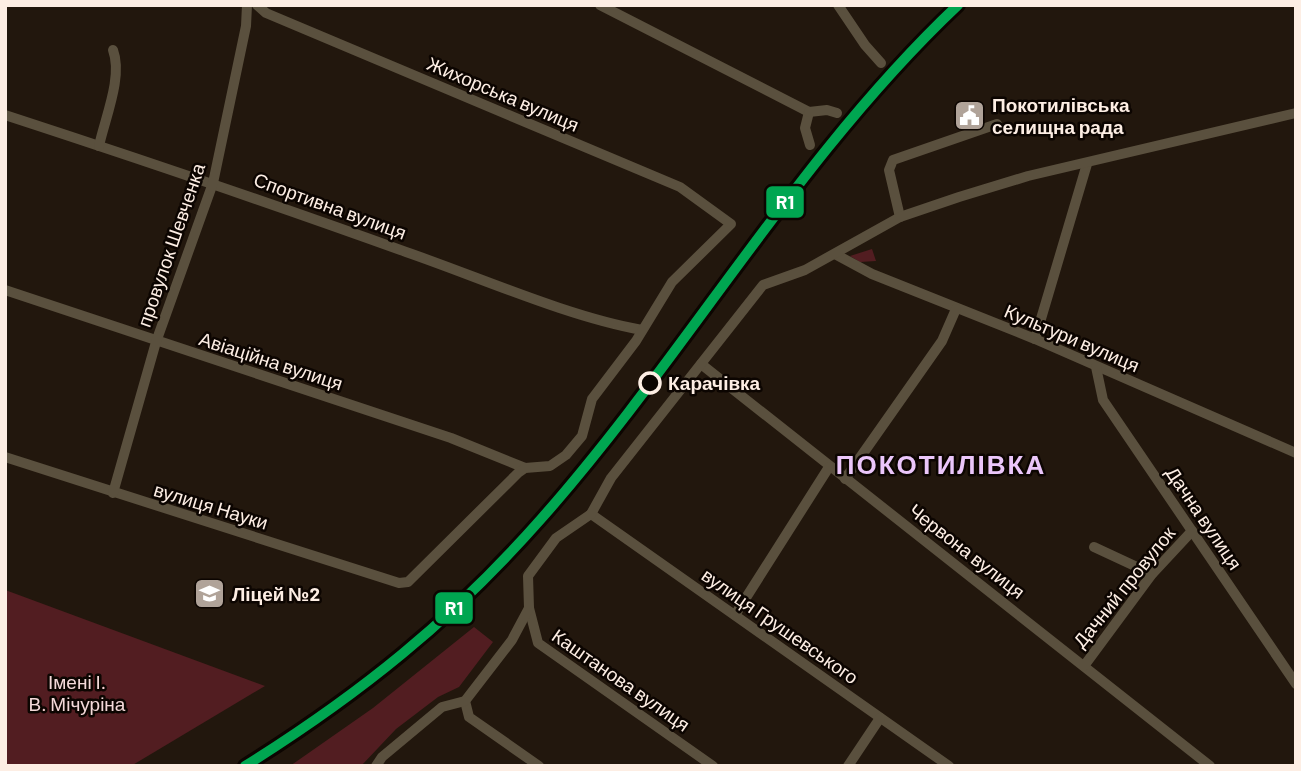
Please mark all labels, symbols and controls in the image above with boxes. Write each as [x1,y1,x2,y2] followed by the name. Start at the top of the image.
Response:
[424,51,583,136] street label: Жихорська вулиця
[992,93,1130,138] place label: Покотилівська селищна рада
[952,99,986,133] public building icon: Покотилівська селищна рада
[132,160,209,330] street label: провулок Шевченка
[251,167,410,244] street label: Спортивна вулиця
[765,185,805,219] line badge: R1
[776,190,794,213] text: R1
[1001,299,1143,376] street label: Культури вулиця
[196,326,346,395] street label: Авіаційна вулиця
[668,371,761,394] place label: Карачівка
[639,372,661,394] marker: Карачівка
[836,448,1046,479] district label: ПОКОТИЛІВКА
[1161,462,1247,574] street label: Дачна вулиця
[151,477,271,534] street label: вулиця Науки
[905,498,1030,603] street label: Червона вулиця
[1068,521,1180,652] street label: Дачний провулок
[698,563,863,688] street label: вулиця Грушевського
[192,577,226,611] school or university icon: Ліцей №2
[232,582,320,605] place label: Ліцей №2
[434,591,474,625] line badge: R1
[445,596,463,619] text: R1
[548,623,695,736] street label: Каштанова вулиця
[29,670,126,715] park label: Імені І. В. Мічуріна

